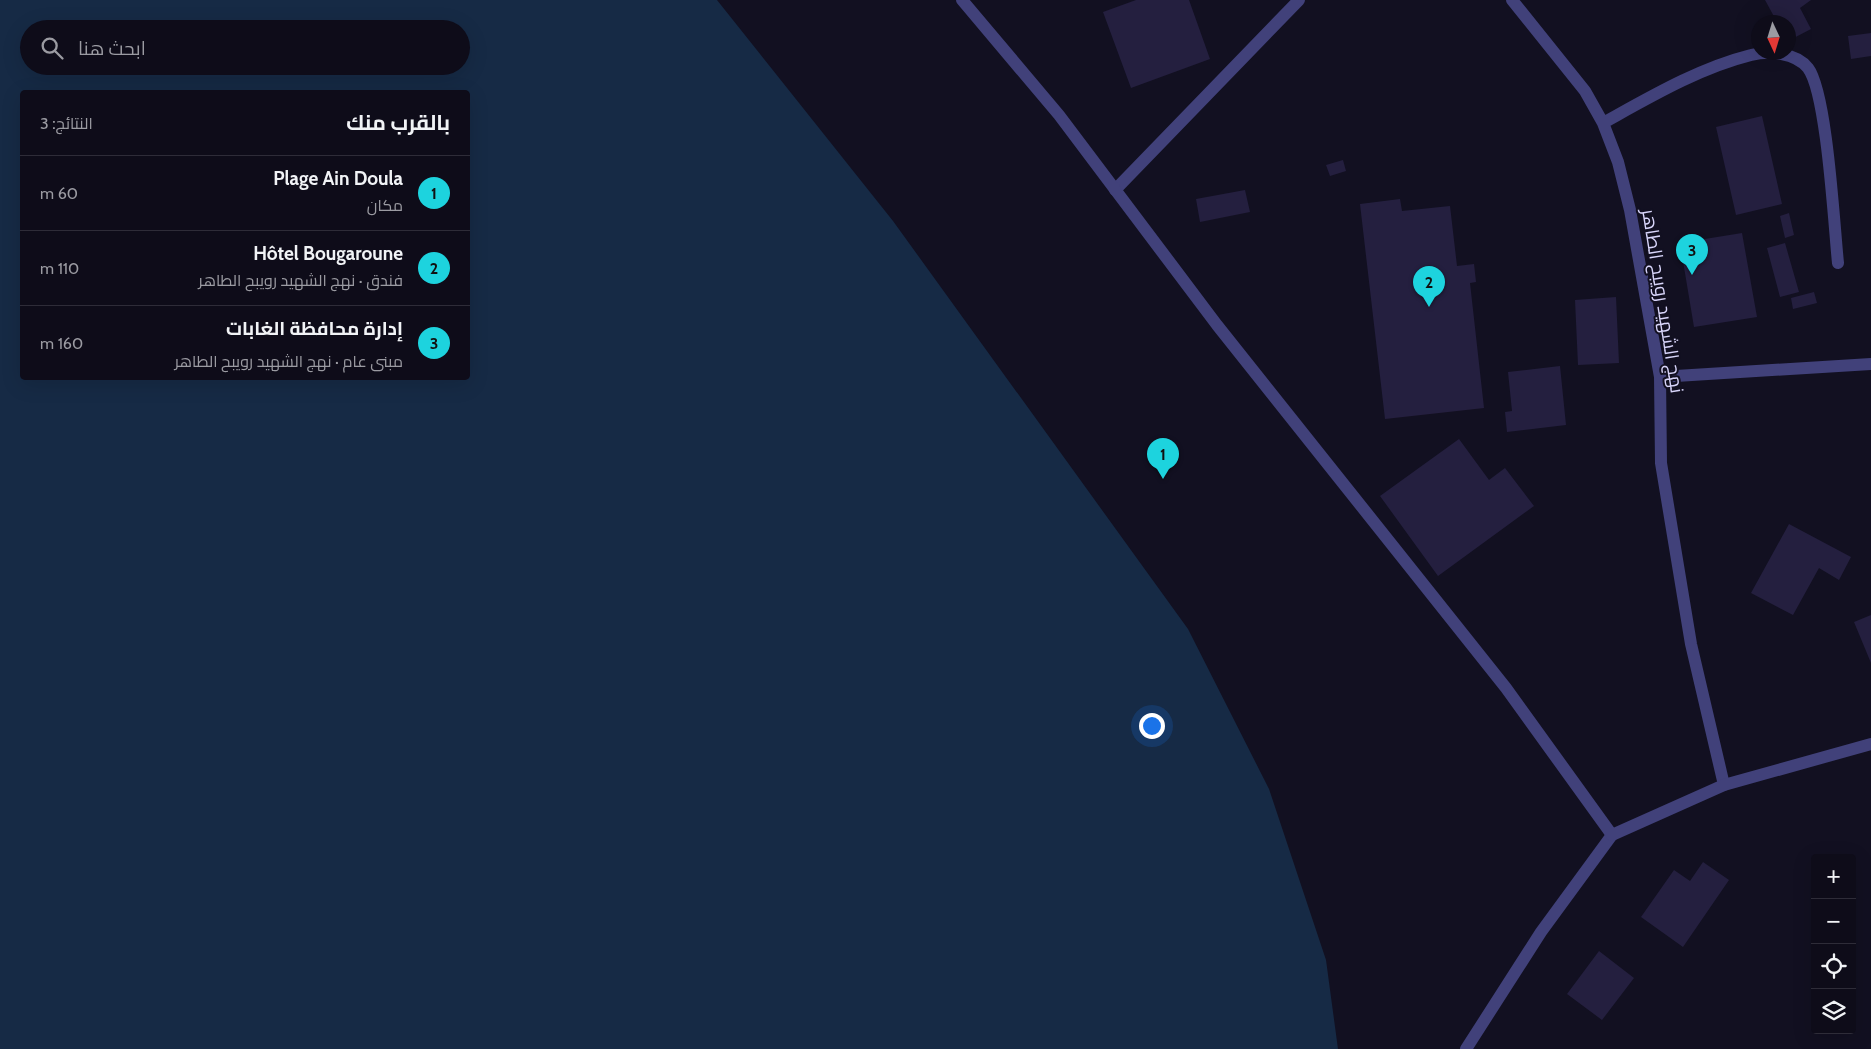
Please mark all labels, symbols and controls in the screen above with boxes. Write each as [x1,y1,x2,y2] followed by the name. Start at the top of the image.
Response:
[1751,15,1796,60] north arrow
[20,20,470,75] search box
[38,34,66,62] icon: search
[78,37,146,60] text: ابحث هنا
[346,110,450,135] text: بالقرب منك
[40,114,93,133] text: النتائج: 3
[273,167,403,190] text: Plage Ain Doula
[40,184,78,203] text: 60 m
[431,184,437,203] text: 1
[367,196,403,215] text: مكان
[1635,206,1689,395] street label: نهج الشهيد رويبح الطاهر
[1676,234,1708,275] pin: 3
[253,242,403,265] text: Hôtel Bougaroune
[40,259,79,278] text: 110 m
[430,259,438,278] text: 2
[1413,266,1445,307] pin: 2
[198,271,403,290] text: فندق · نهج الشهيد رويبح الطاهر
[226,317,403,340] text: إدارة محافظة الغابات
[40,334,83,353] text: 160 m
[430,334,438,353] text: 3
[175,352,403,371] text: مبنى عام · نهج الشهيد رويبح الطاهر
[1147,438,1179,479] pin: 1
[1139,713,1165,739] your location
[1811,854,1856,1034] map controls
[1811,854,1856,899] button: +
[1811,899,1856,944] button: −
[1811,944,1856,989] button: locate
[1811,989,1856,1034] button: layers

